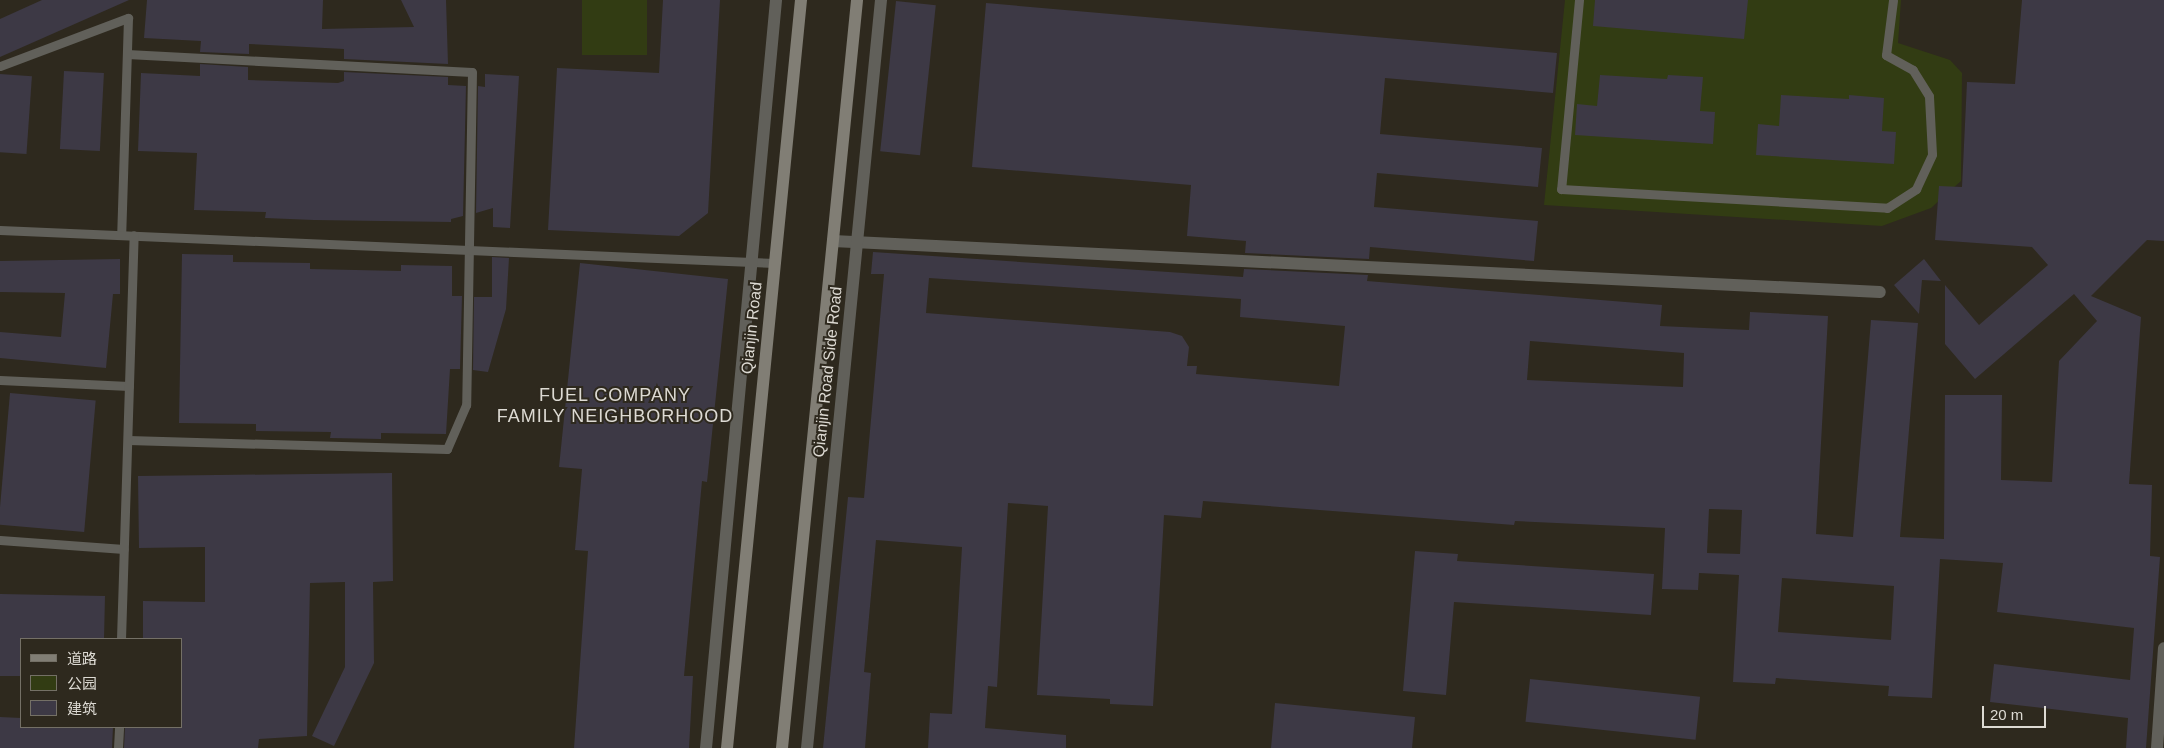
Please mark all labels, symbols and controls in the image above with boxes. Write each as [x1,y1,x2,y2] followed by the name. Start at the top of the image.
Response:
[738,281,766,375] street label: Qianjin Road
[809,286,847,458] street label: Qianjin Road Side Road
[494,385,736,428] district label: FUEL COMPANY FAMILY NEIGHBORHOOD
[20,638,182,728] legend
[67,650,97,667] text: 道路
[67,675,97,692] text: 公园
[1984,696,2048,728] scale bar
[67,700,97,717] text: 建筑
[1990,706,2023,723] text: 20 m

